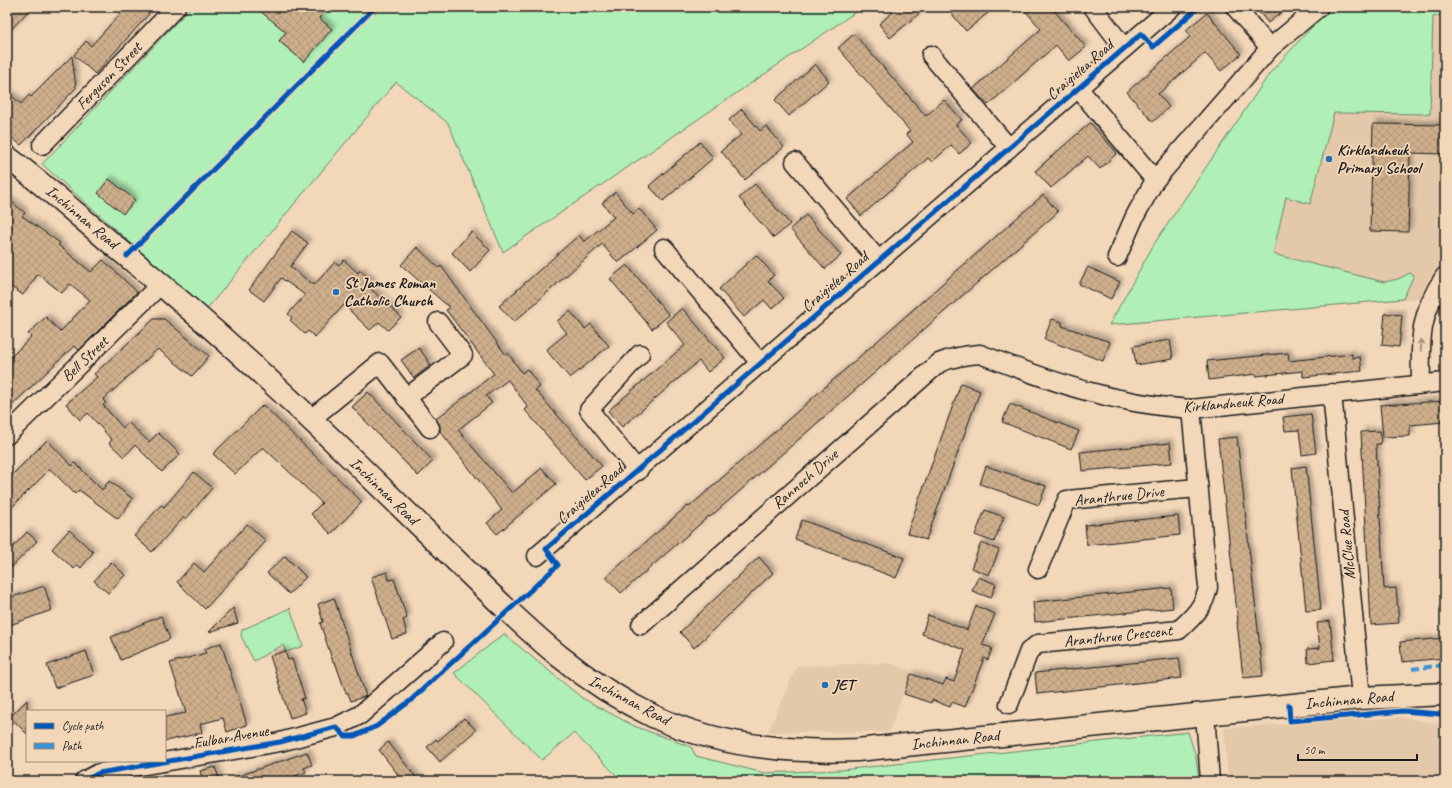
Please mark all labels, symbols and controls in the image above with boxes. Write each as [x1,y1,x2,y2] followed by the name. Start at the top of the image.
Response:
[1042,34,1120,105] street label: Craigielea Road
[72,37,147,114] street label: Ferguson Street
[1337,140,1424,178] place label: Kirklandneuk Primary School
[1324,154,1334,164] marker: Kirklandneuk Primary School
[42,181,124,255] street label: Inchinnan Road
[797,246,875,317] street label: Craigielea Road
[344,273,436,311] place label: St James Roman Catholic Church
[331,287,341,297] marker: St James Roman Catholic Church
[57,331,114,386] street label: Bell Street
[1417,339,1424,352] one-way arrow
[1182,388,1287,417] street label: Kirklandneuk Road
[768,444,844,513] street label: Rannoch Drive
[345,453,425,531] street label: Inchinnan Road
[552,458,630,529] street label: Craigielea Road
[1073,481,1167,511] street label: Aranthrue Drive
[1334,507,1360,580] street label: McClue Road
[1063,620,1175,652] street label: Aranthrue Crescent
[585,670,675,731] street label: Inchinnan Road
[832,675,859,695] place label: JET
[820,680,830,690] marker: JET
[1304,686,1397,714] street label: Inchinnan Road
[26,710,166,762] legend
[62,718,104,734] text: Cycle path
[192,720,272,753] street label: Fulbar Avenue
[910,725,1003,755] street label: Inchinnan Road
[1298,736,1417,762] scale bar
[62,738,82,754] text: Path
[1304,742,1326,758] text: 50 m

